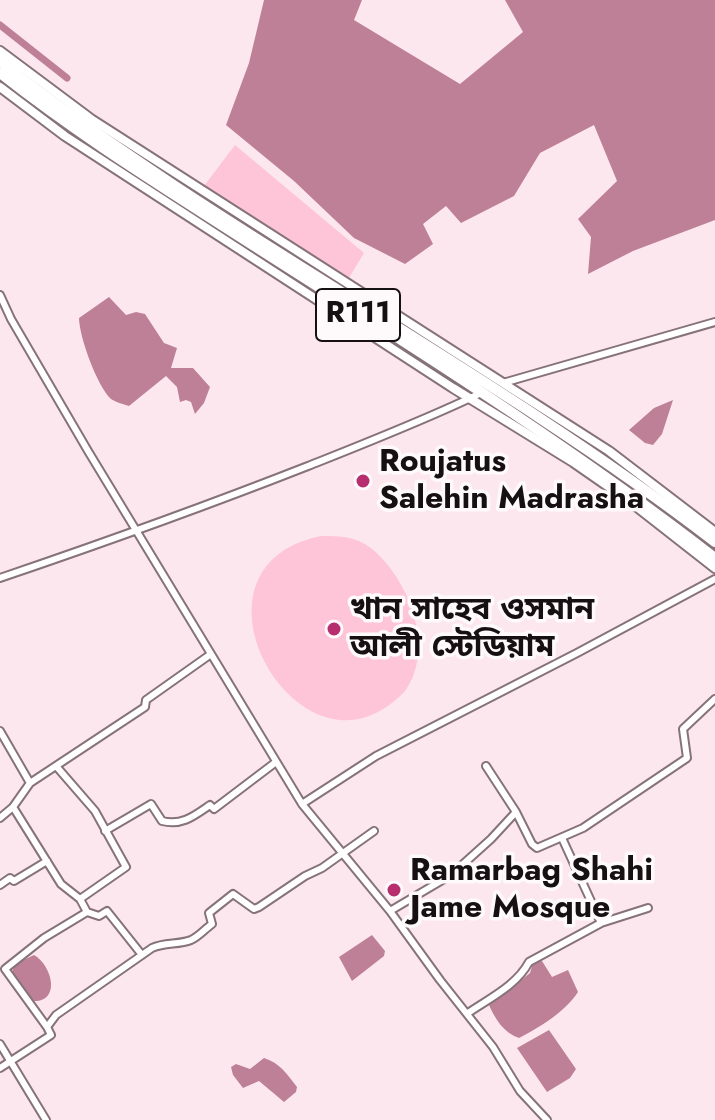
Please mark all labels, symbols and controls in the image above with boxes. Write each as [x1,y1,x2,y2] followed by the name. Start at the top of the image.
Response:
[316,289,400,341] road number: R111
[379,444,644,519] place label: Roujatus Salehin Madrasha
[354,472,372,490] marker: Roujatus Salehin Madrasha
[350,592,594,667] place label: খান সাহেব ওসমান আলী স্টেডিয়াম
[325,620,343,638] marker: খান সাহেব ওসমান আলী স্টেডিয়াম
[410,853,653,928] place label: Ramarbag Shahi Jame Mosque
[385,881,403,899] marker: Ramarbag Shahi Jame Mosque

